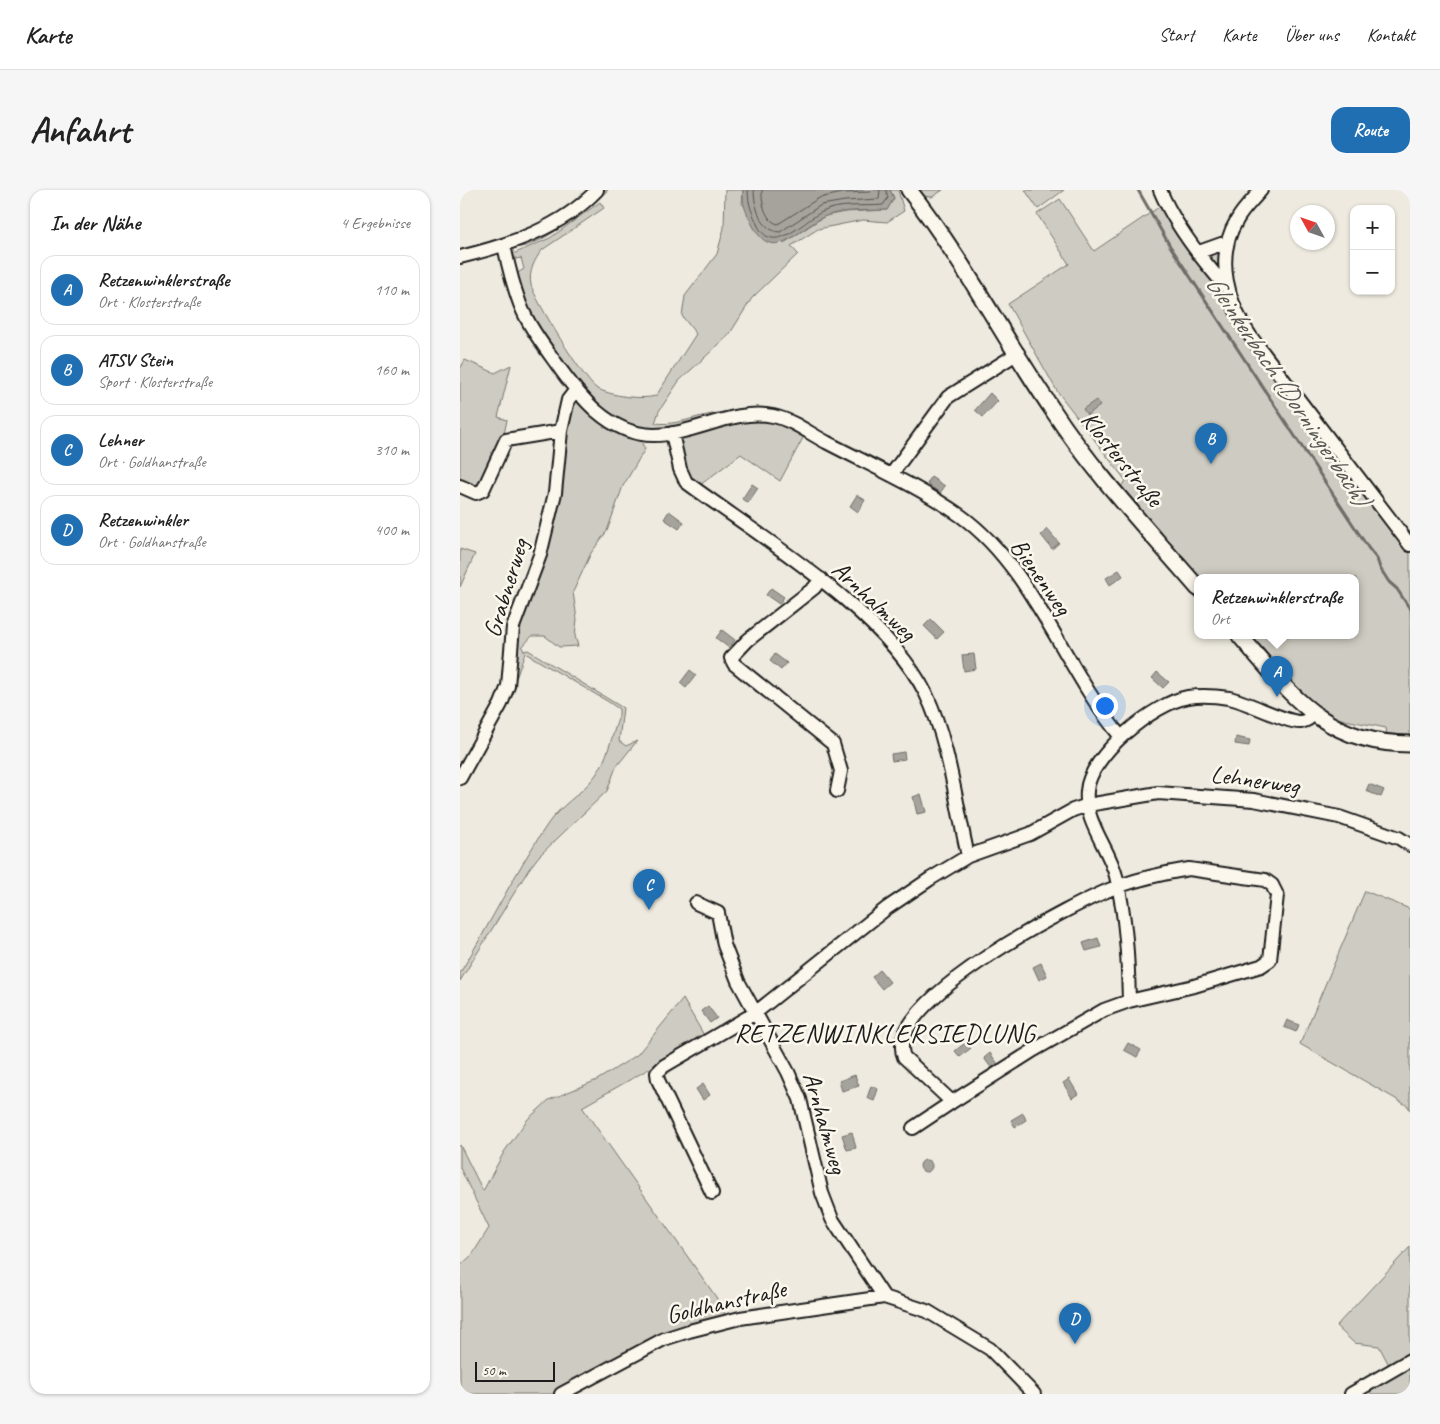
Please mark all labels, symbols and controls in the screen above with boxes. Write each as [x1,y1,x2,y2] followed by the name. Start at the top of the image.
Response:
[25,20,72,50] text: Karte
[1159,24,1194,46] text: Start
[1222,24,1257,46] text: Karte
[1285,24,1339,46] text: Über uns
[1367,24,1415,46] text: Kontakt
[1331,107,1410,153] button: Route
[30,108,130,153] text: Anfahrt
[1290,205,1335,250] north arrow
[1350,205,1395,295] map controls
[1350,205,1395,250] button: +
[50,210,140,236] text: In der Nähe
[341,213,410,233] text: 4 Ergebnisse
[1350,250,1395,295] button: −
[98,268,229,292] text: Retzenwinklerstraße
[1199,269,1380,516] water label: Gleinkerbach (Dorningerbach)
[63,280,71,300] text: A
[375,280,409,300] text: 110 m
[98,292,201,312] text: Ort · Klosterstraße
[98,348,173,372] text: ATSV Stein
[63,360,71,380] text: B
[375,360,409,380] text: 160 m
[98,372,212,392] text: Sport · Klosterstraße
[1074,405,1171,515] street label: Klosterstraße
[1195,423,1227,464] pin: B
[98,428,143,452] text: Lehner
[63,440,71,460] text: C
[375,440,409,460] text: 310 m
[98,452,206,472] text: Ort · Goldhanstraße
[98,508,188,532] text: Retzenwinkler
[62,520,72,540] text: D
[375,520,409,540] text: 400 m
[98,532,206,552] text: Ort · Goldhanstraße
[1003,532,1080,623] street label: Bienenweg
[476,533,537,641] street label: Grabnerweg
[825,554,924,649] street label: Arnhalmweg
[1194,574,1359,639] popup
[1211,585,1342,609] text: Retzenwinklerstraße
[1211,609,1230,629] text: Ort
[1261,656,1293,697] pin: A
[1092,693,1118,719] your location
[1209,758,1303,802] street label: Lehnerweg
[633,869,665,910] pin: C
[735,1017,1038,1050] district label: RETZENWINKLERSIEDLUNG
[795,1068,855,1179] street label: Arnhalmweg
[663,1272,791,1331] street label: Goldhanstraße
[1059,1303,1091,1344] pin: D
[475,1359,555,1382] scale bar
[482,1362,506,1379] text: 50 m

